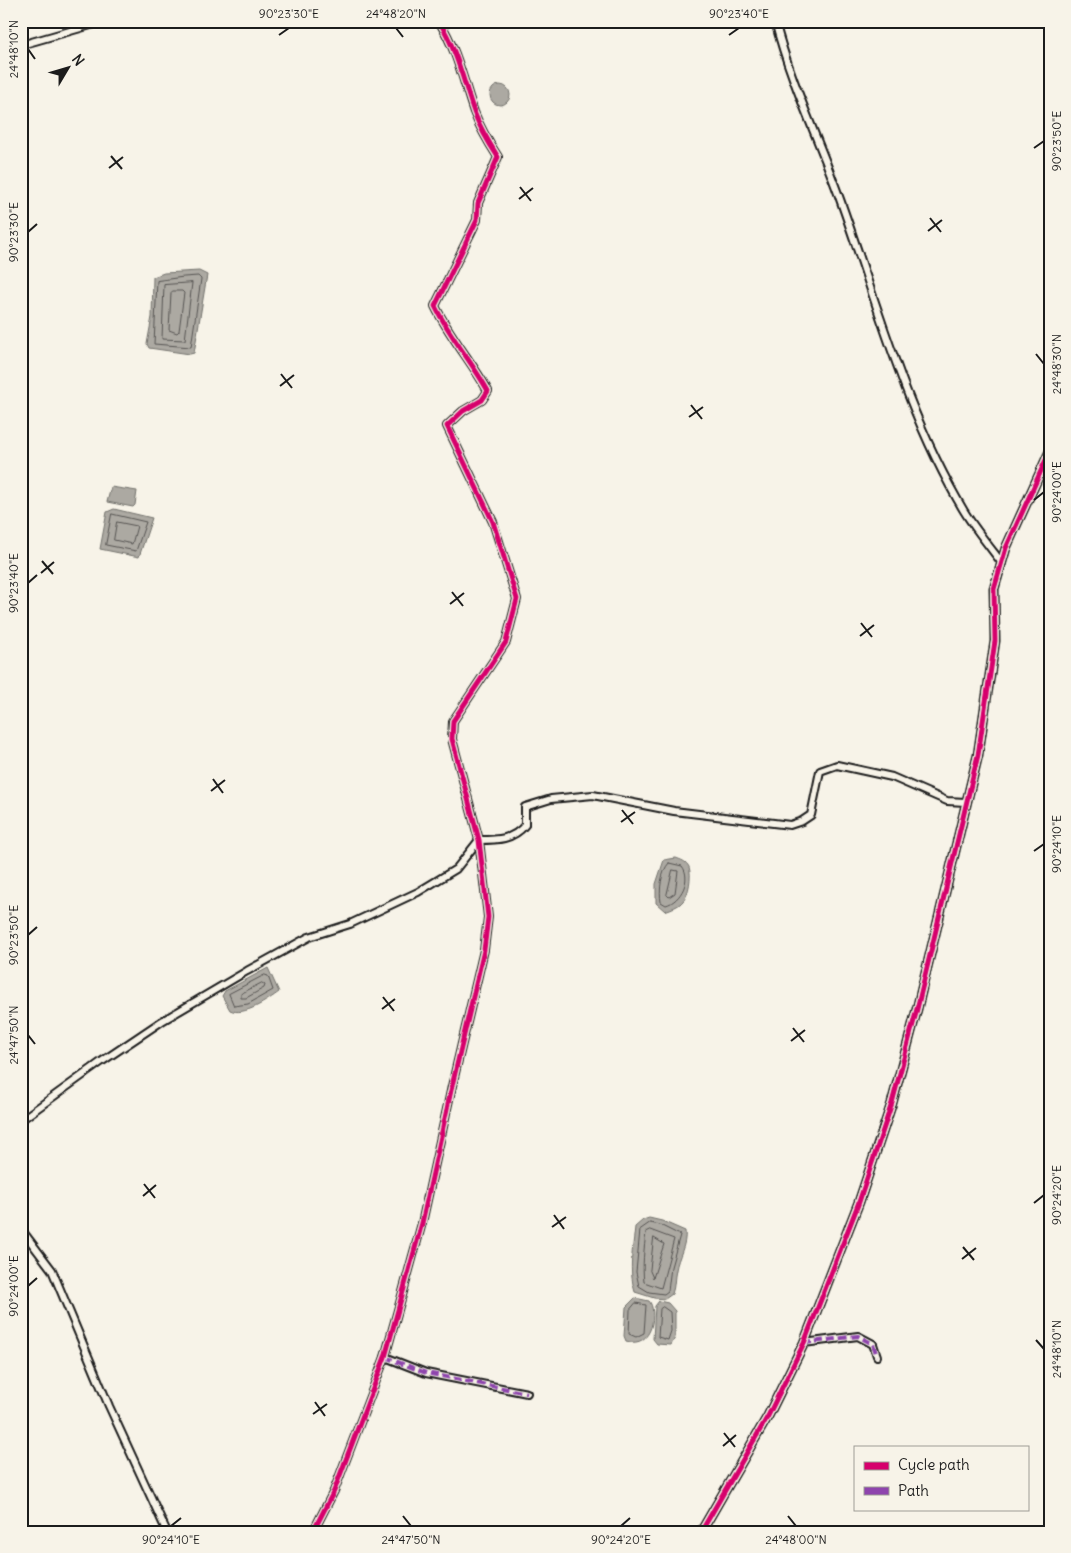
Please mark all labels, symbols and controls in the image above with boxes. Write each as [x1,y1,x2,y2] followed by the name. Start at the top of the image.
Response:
[259,6,319,21] text: 90°23'30"E
[366,6,426,21] text: 24°48'20"N
[709,6,769,21] text: 90°23'40"E
[6,20,21,78] text: 24°48'10"N
[42,42,92,92] north arrow
[68,51,88,69] text: N
[1049,111,1064,171] text: 90°23'50"E
[6,202,21,262] text: 90°23'30"E
[1049,334,1064,394] text: 24°48'30"N
[1049,461,1064,523] text: 90°24'00"E
[6,553,21,613] text: 90°23'40"E
[1049,815,1064,873] text: 90°24'10"E
[6,905,21,965] text: 90°23'50"E
[6,1005,21,1065] text: 24°47'50"N
[1049,1165,1064,1225] text: 90°24'20"E
[6,1255,21,1317] text: 90°24'00"E
[1049,1320,1064,1378] text: 24°48'10"N
[854,1446,1028,1510] legend
[898,1455,970,1474] text: Cycle path
[898,1481,929,1500] text: Path
[142,1532,200,1547] text: 90°24'10"E
[381,1532,441,1547] text: 24°47'50"N
[591,1532,651,1547] text: 90°24'20"E
[765,1532,827,1547] text: 24°48'00"N

